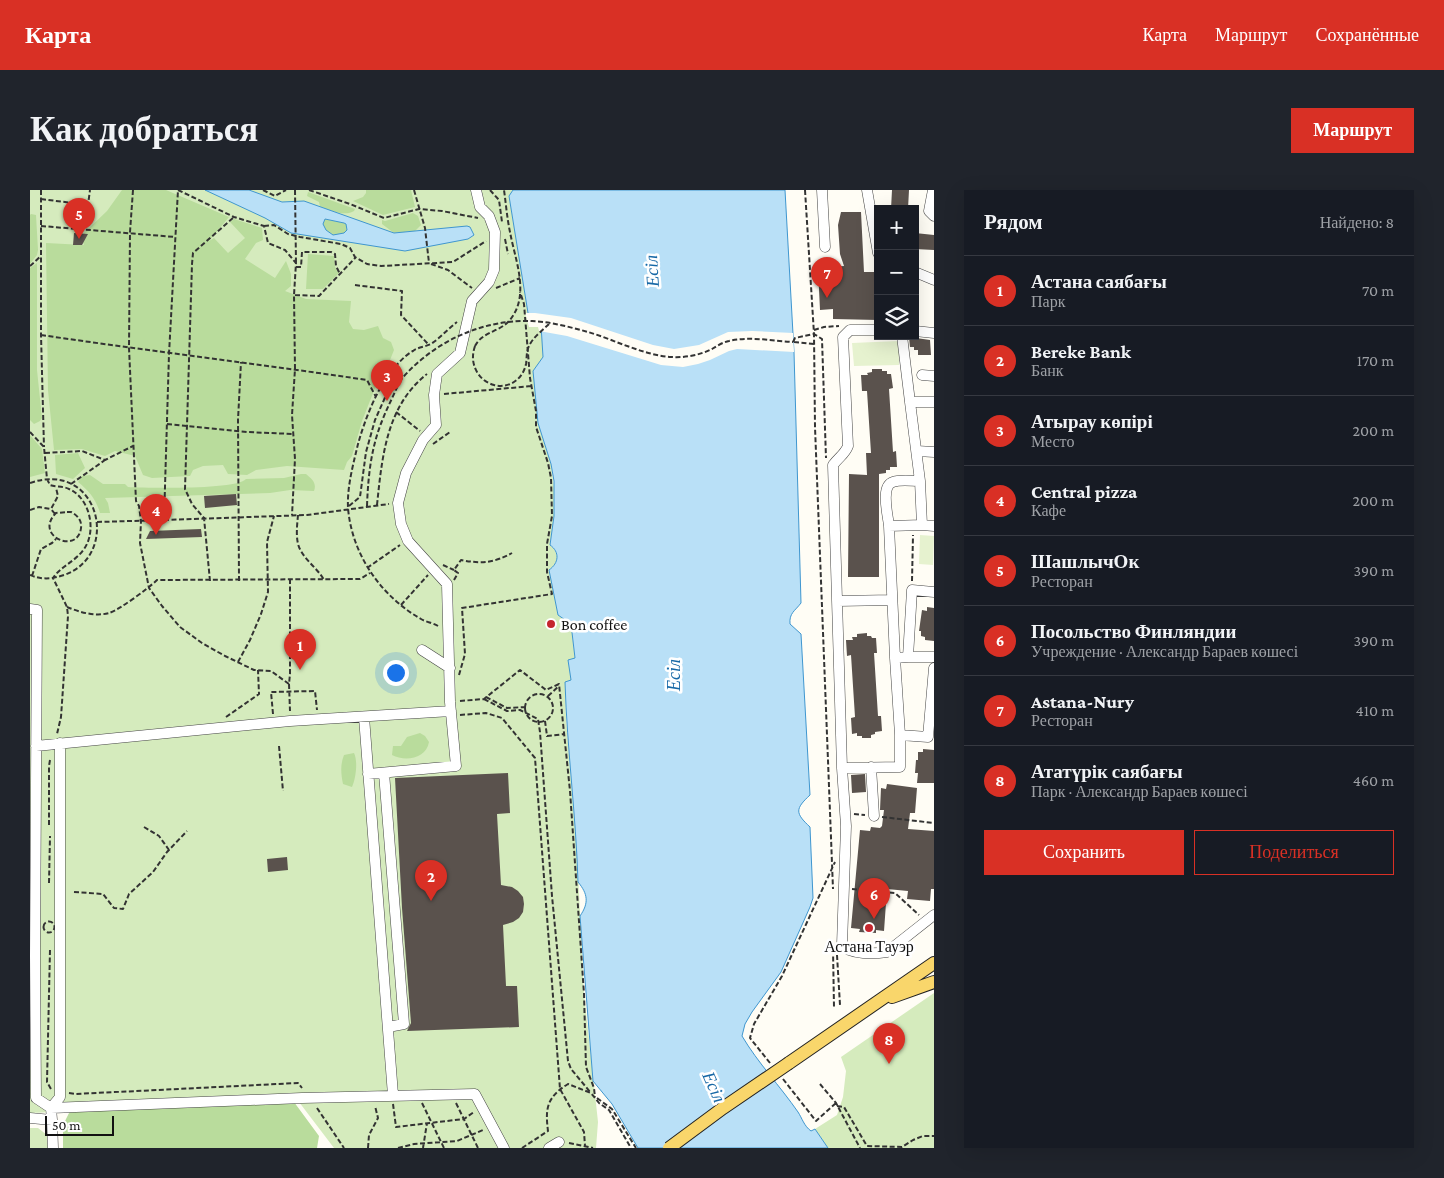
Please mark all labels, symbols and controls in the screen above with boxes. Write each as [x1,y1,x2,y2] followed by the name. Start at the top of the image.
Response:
[25,21,91,48] text: Карта
[1142,25,1187,45] text: Карта
[1215,25,1287,45] text: Маршрут
[1315,25,1419,45] text: Сохранённые
[1291,108,1414,153] button: Маршрут
[30,110,258,149] text: Как добраться
[63,198,95,239] pin: 5
[874,205,919,340] map controls
[874,205,919,250] button: +
[984,210,1043,234] text: Рядом
[1320,214,1394,231] text: Найдено: 8
[874,250,919,295] button: −
[641,254,663,289] water label: Есіл
[811,257,843,298] pin: 7
[1031,271,1167,292] text: Астана саябағы
[997,282,1003,299] text: 1
[1362,282,1394,299] text: 70 m
[1031,293,1065,310] text: Парк
[874,295,919,340] button: layers
[1031,341,1131,362] text: Bereke Bank
[996,352,1004,369] text: 2
[1357,352,1394,369] text: 170 m
[371,360,403,401] pin: 3
[1031,362,1064,379] text: Банк
[1031,411,1153,432] text: Атырау көпірі
[996,422,1004,439] text: 3
[1352,422,1394,439] text: 200 m
[1031,433,1074,450] text: Место
[1031,481,1137,502] text: Central pizza
[996,492,1004,509] text: 4
[1352,492,1394,509] text: 200 m
[140,494,172,535] pin: 4
[1031,502,1066,519] text: Кафе
[1031,551,1139,572] text: ШашлычОк
[996,562,1004,579] text: 5
[1353,562,1394,579] text: 390 m
[1031,573,1093,590] text: Ресторан
[561,616,627,633] place label: Bon coffee
[545,618,557,630] marker: Bon coffee
[1031,621,1236,642] text: Посольство Финляндии
[284,629,316,670] pin: 1
[996,632,1004,649] text: 6
[1353,632,1394,649] text: 390 m
[1031,643,1298,660] text: Учреждение · Александр Бараев көшесі
[664,659,684,692] water label: Есіл
[383,660,409,686] your location
[1031,691,1134,712] text: Astana-Nury
[996,702,1004,719] text: 7
[1356,702,1394,719] text: 410 m
[1031,712,1093,729] text: Ресторан
[1031,761,1183,782] text: Ататүрік саябағы
[995,772,1005,789] text: 8
[1353,772,1394,789] text: 460 m
[1031,783,1248,800] text: Парк · Александр Бараев көшесі
[984,830,1184,875] button: Сохранить
[1194,830,1394,875] button: Поделиться
[415,860,447,901] pin: 2
[858,878,890,919] pin: 6
[863,922,875,934] marker: Астана Тауэр
[824,938,914,956] place label: Астана Тауэр
[873,1023,905,1064] pin: 8
[698,1067,730,1106] water label: Есіл
[45,1113,114,1136] scale bar
[52,1117,80,1133] text: 50 m

